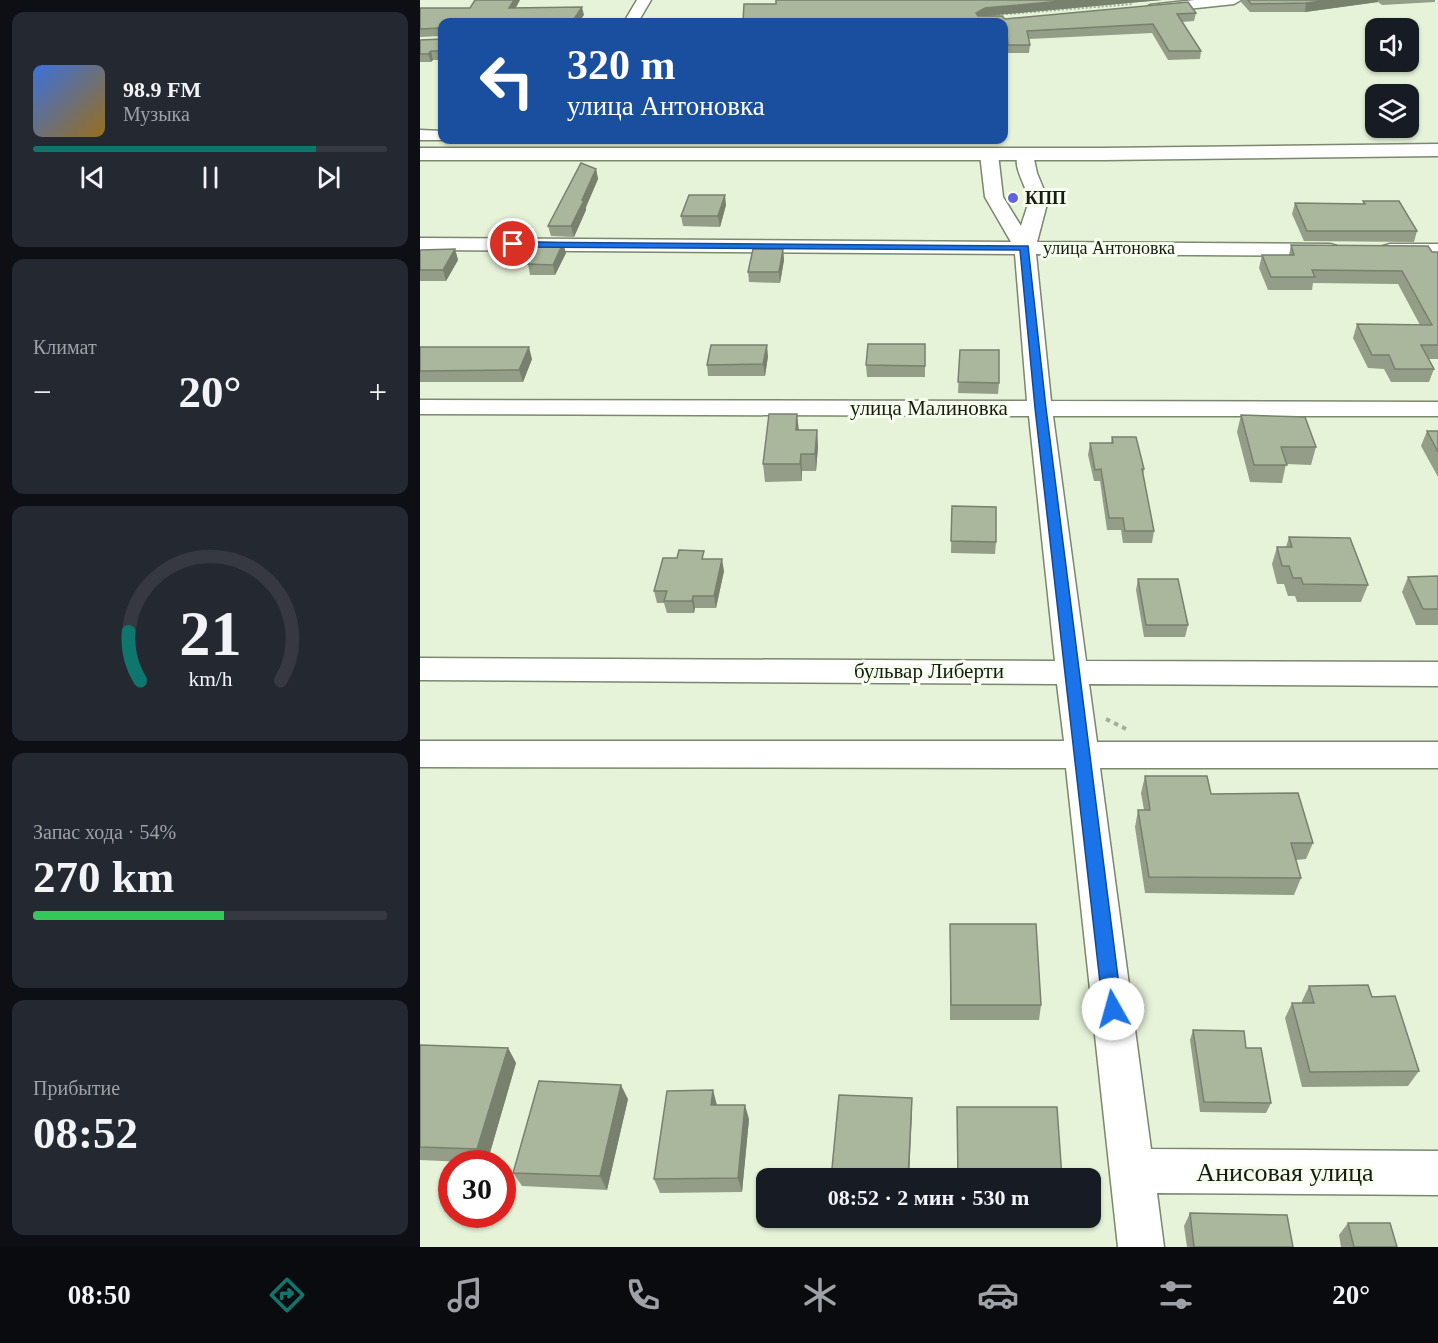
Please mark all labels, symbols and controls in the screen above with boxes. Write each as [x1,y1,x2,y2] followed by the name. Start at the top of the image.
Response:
[1365,18,1419,138] map controls
[1365,18,1419,72] button: sound
[468,42,546,120] icon: left
[567,42,676,88] text: 320 m
[123,77,201,102] text: 98.9 FM
[1365,84,1419,138] button: layers
[567,91,765,121] text: улица Антоновка
[123,103,190,125] text: Музыка
[76,161,109,194] icon: previous
[194,161,227,194] icon: pause
[312,161,345,194] icon: next
[1025,188,1066,208] place label: КПП
[1006,191,1020,205] marker: КПП
[487,218,538,269] pin
[496,227,529,260] icon: arrive
[1043,238,1175,258] street label: улица Антоновка
[33,336,97,358] text: Климат
[179,367,242,417] text: 20°
[33,374,52,410] text: −
[368,374,387,410] text: +
[850,396,1009,420] street label: улица Малиновка
[179,599,241,668] text: 21
[854,659,1004,683] street label: бульвар Либерти
[188,667,232,691] text: km/h
[33,821,176,843] text: Запас хода · 54%
[33,852,174,902] text: 270 km
[1081,977,1145,1041] position arrow
[33,1077,120,1099] text: Прибытие
[33,1108,138,1158] text: 08:52
[438,1150,516,1228] speed limit sign: 30
[1196,1158,1374,1187] street label: Анисовая улица
[828,1185,1029,1210] text: 08:52 · 2 мин · 530 m
[266,1274,308,1316] icon: directions
[444,1274,486,1316] icon: music
[622,1274,664,1316] icon: phone
[799,1274,841,1316] icon: climate
[977,1274,1019,1316] icon: car
[1155,1274,1197,1316] icon: filters
[68,1280,131,1310] text: 08:50
[1332,1280,1370,1310] text: 20°

